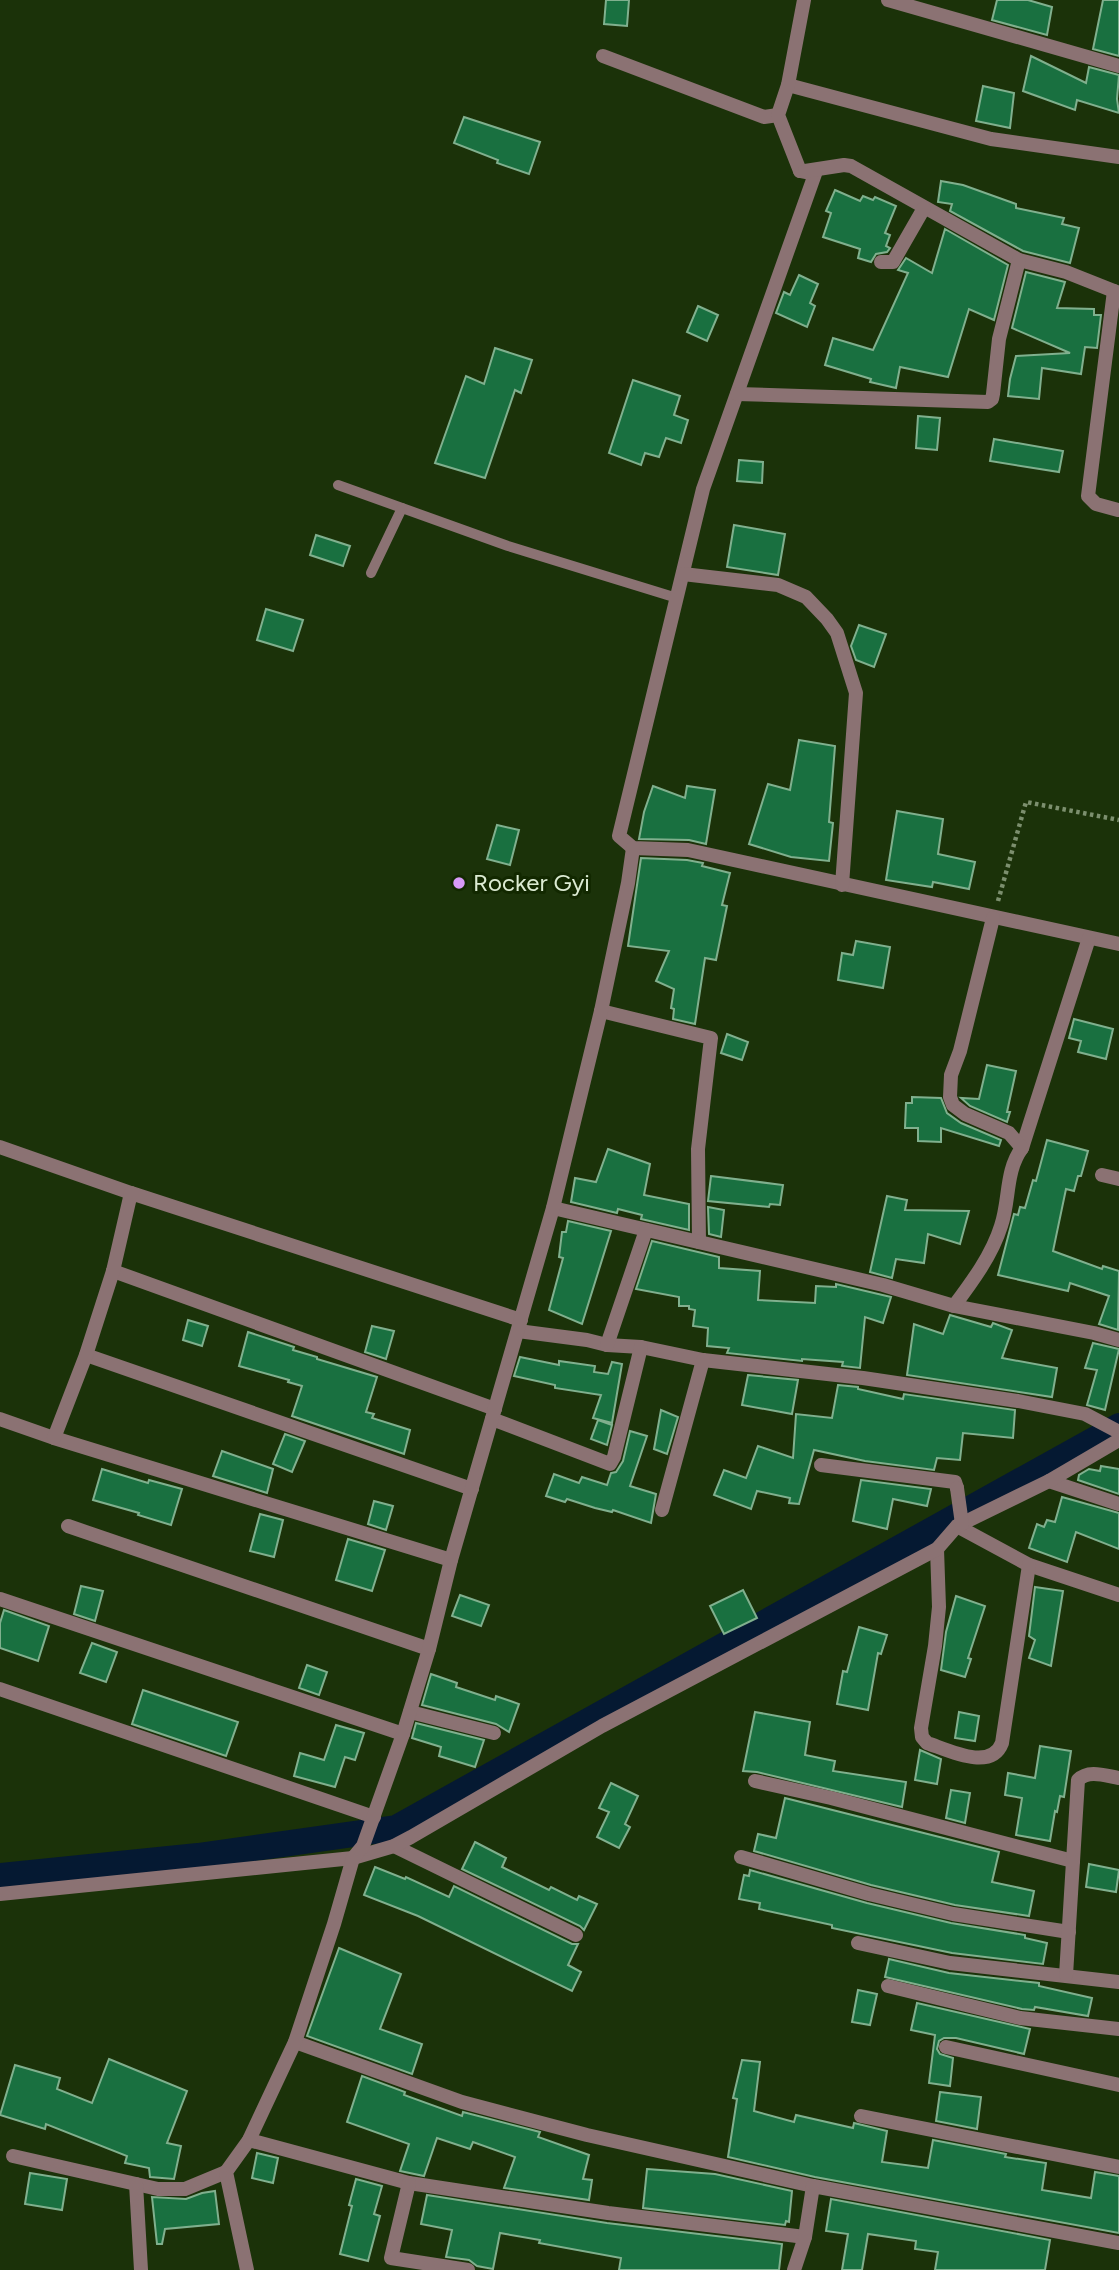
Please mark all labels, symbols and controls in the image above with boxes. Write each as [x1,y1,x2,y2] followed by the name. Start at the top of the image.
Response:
[473,868,590,897] place label: Rocker Gyi
[451,875,467,891] marker: Rocker Gyi

